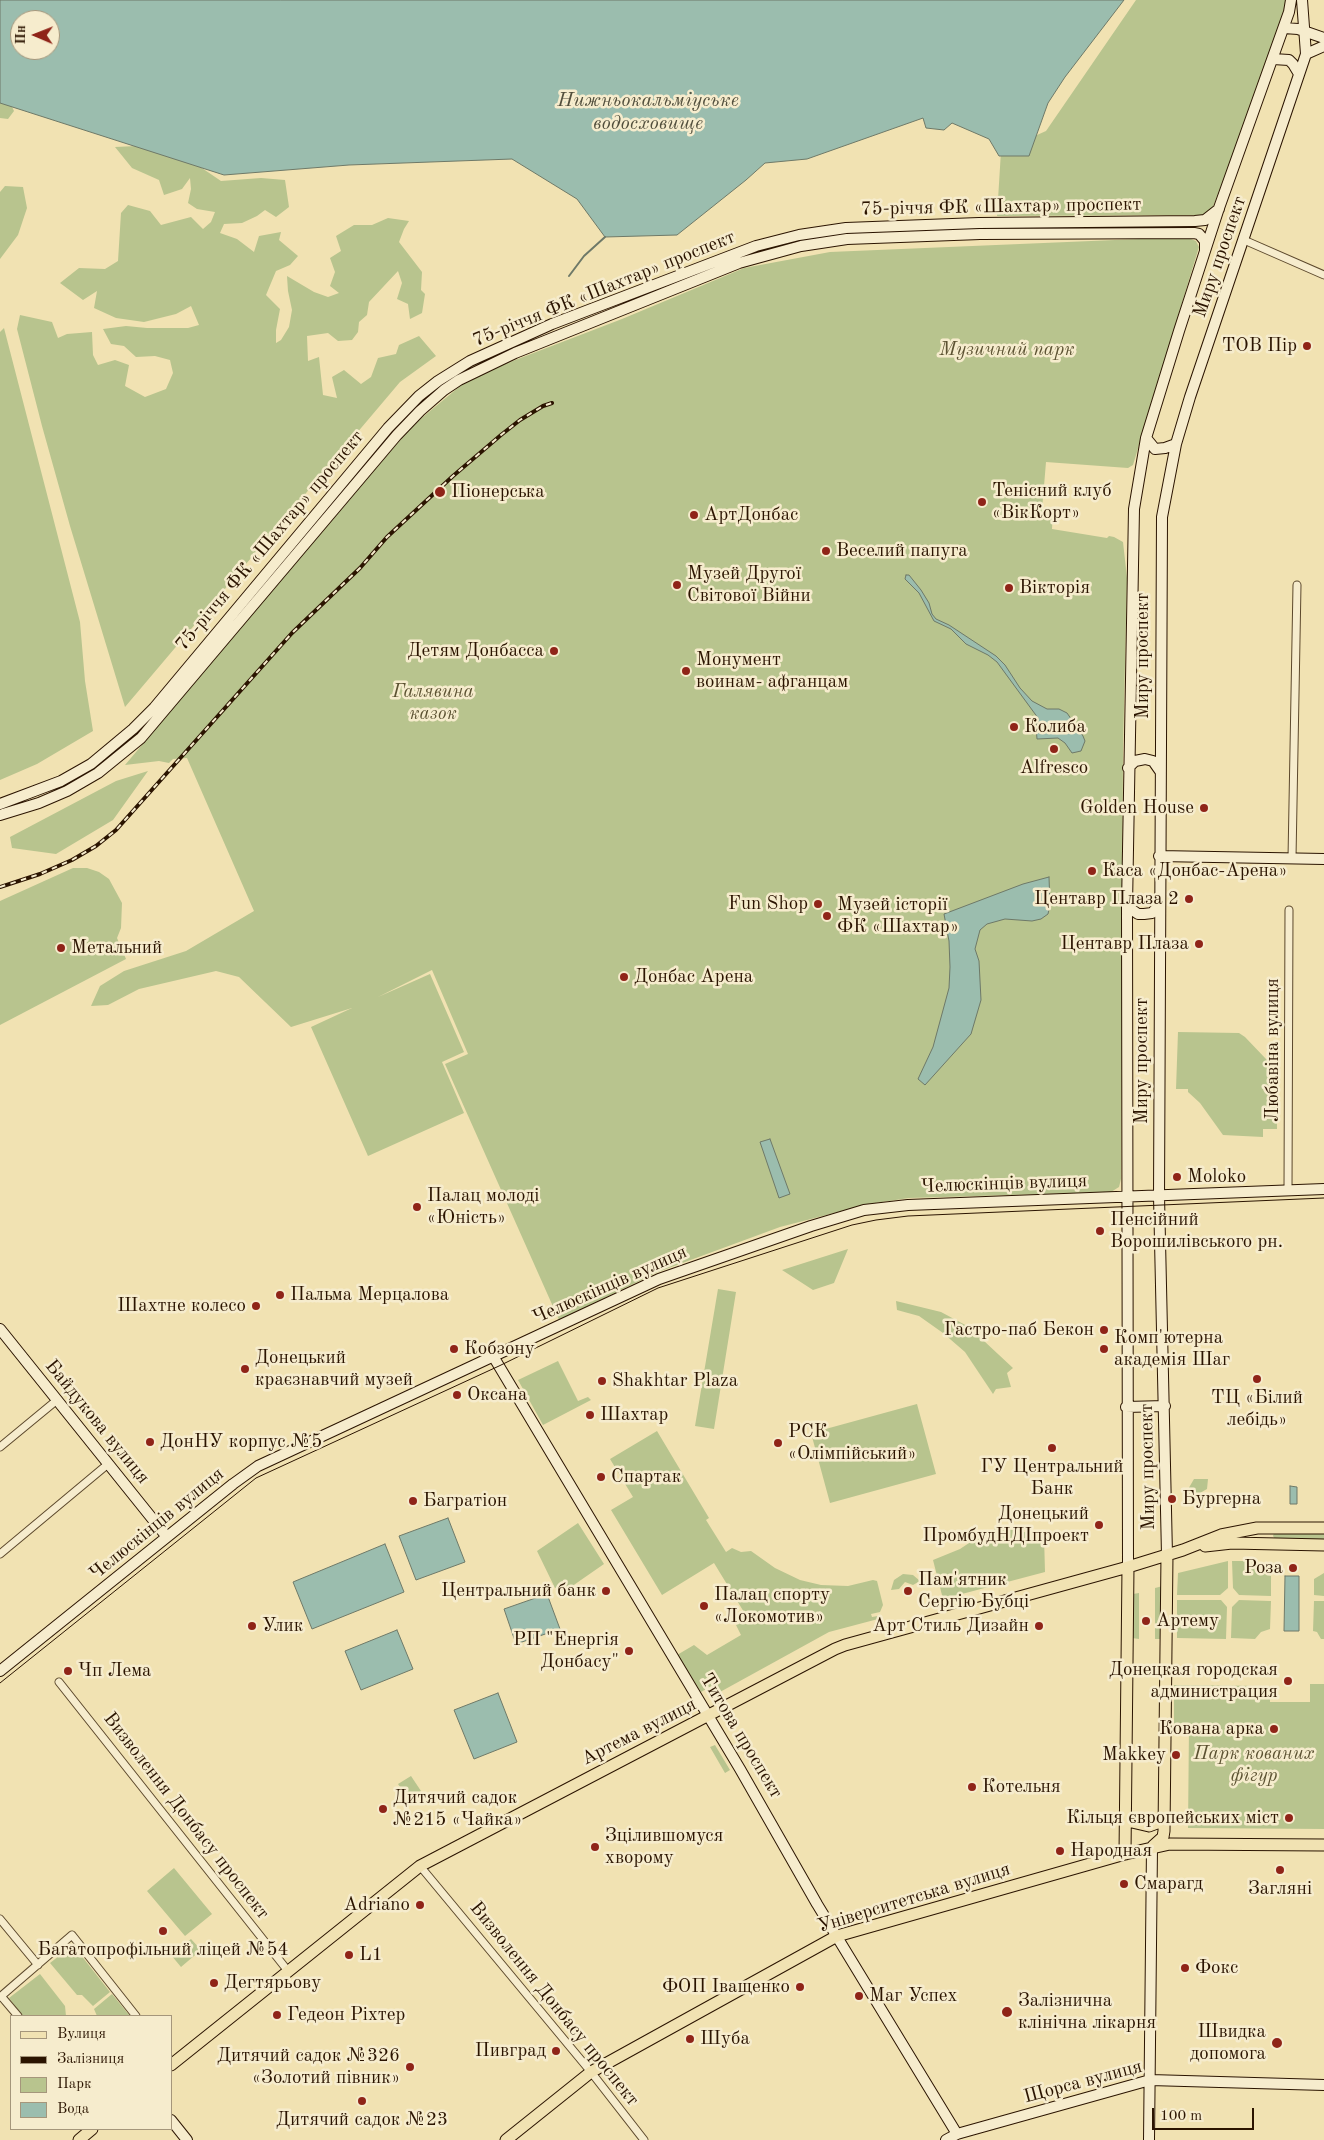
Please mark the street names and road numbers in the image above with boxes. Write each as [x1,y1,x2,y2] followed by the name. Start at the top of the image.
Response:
[860,193,1142,221] street label: 75-річчя ФК «Шахтар» проспект
[1189,193,1251,321] street label: Миру проспект
[469,226,739,352] street label: 75-річчя ФК «Шахтар» проспект
[171,426,369,656] street label: 75-річчя ФК «Шахтар» проспект
[1132,593,1154,719] street label: Миру проспект
[1262,978,1284,1122] street label: Любавіна вулиця
[1131,998,1153,1124] street label: Миру проспект
[920,1170,1088,1198] street label: Челюскінців вулиця
[529,1241,691,1329] street label: Челюскінців вулиця
[40,1355,154,1489] street label: Байдукова вулиця
[1135,1404,1161,1530] street label: Миру проспект
[85,1463,229,1585] street label: Челюскінців вулиця
[695,1669,787,1803] street label: Титова проспект
[578,1693,700,1771] street label: Артема вулиця
[98,1708,274,1924] street label: Визволення Донбасу проспект
[815,1858,1013,1938] street label: Університетська вулиця
[464,1897,644,2111] street label: Визволення Донбасу проспект
[1021,2055,1145,2109] street label: Щорса вулиця

